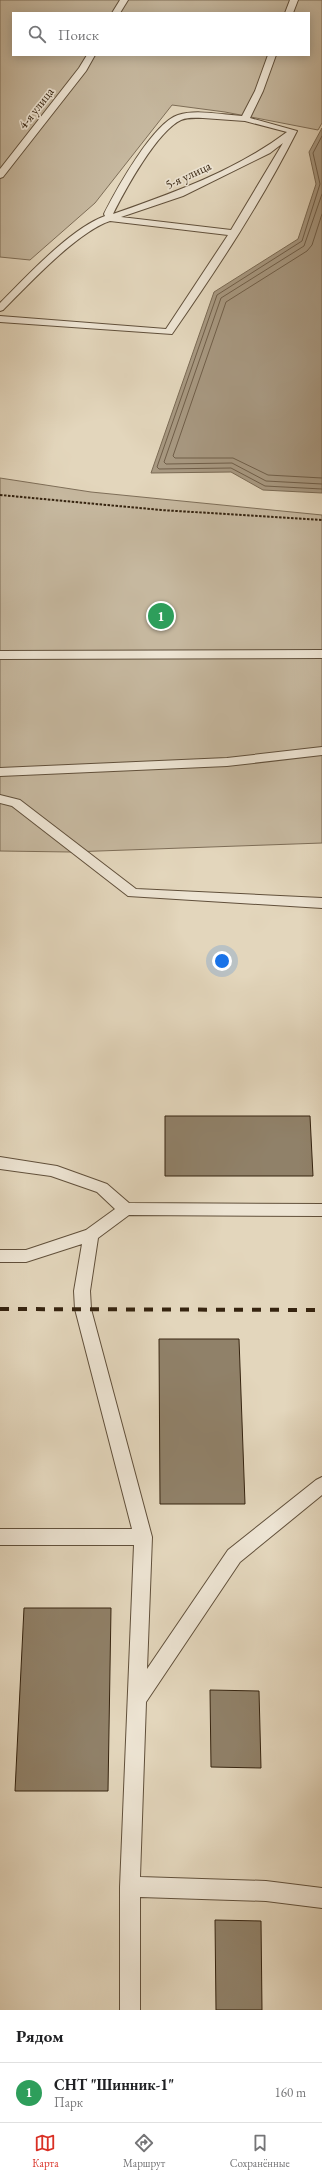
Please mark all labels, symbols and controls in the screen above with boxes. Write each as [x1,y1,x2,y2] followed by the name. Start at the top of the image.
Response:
[12,12,310,56] search box
[26,23,48,45] icon: search
[58,25,99,44] text: Поиск
[14,83,58,132] street label: 4-я улица
[162,157,214,193] street label: 5-я улица
[148,601,174,631] pin: 1
[212,951,232,971] your location
[16,2025,64,2047] text: Рядом
[54,2075,174,2094] text: СНТ "Шинник-1"
[26,2084,32,2101] text: 1
[275,2084,306,2101] text: 160 m
[54,2094,83,2111] text: Парк
[32,2132,59,2170] tab: Карта
[123,2132,165,2170] tab: Маршрут
[230,2132,290,2170] tab: Сохранённые

